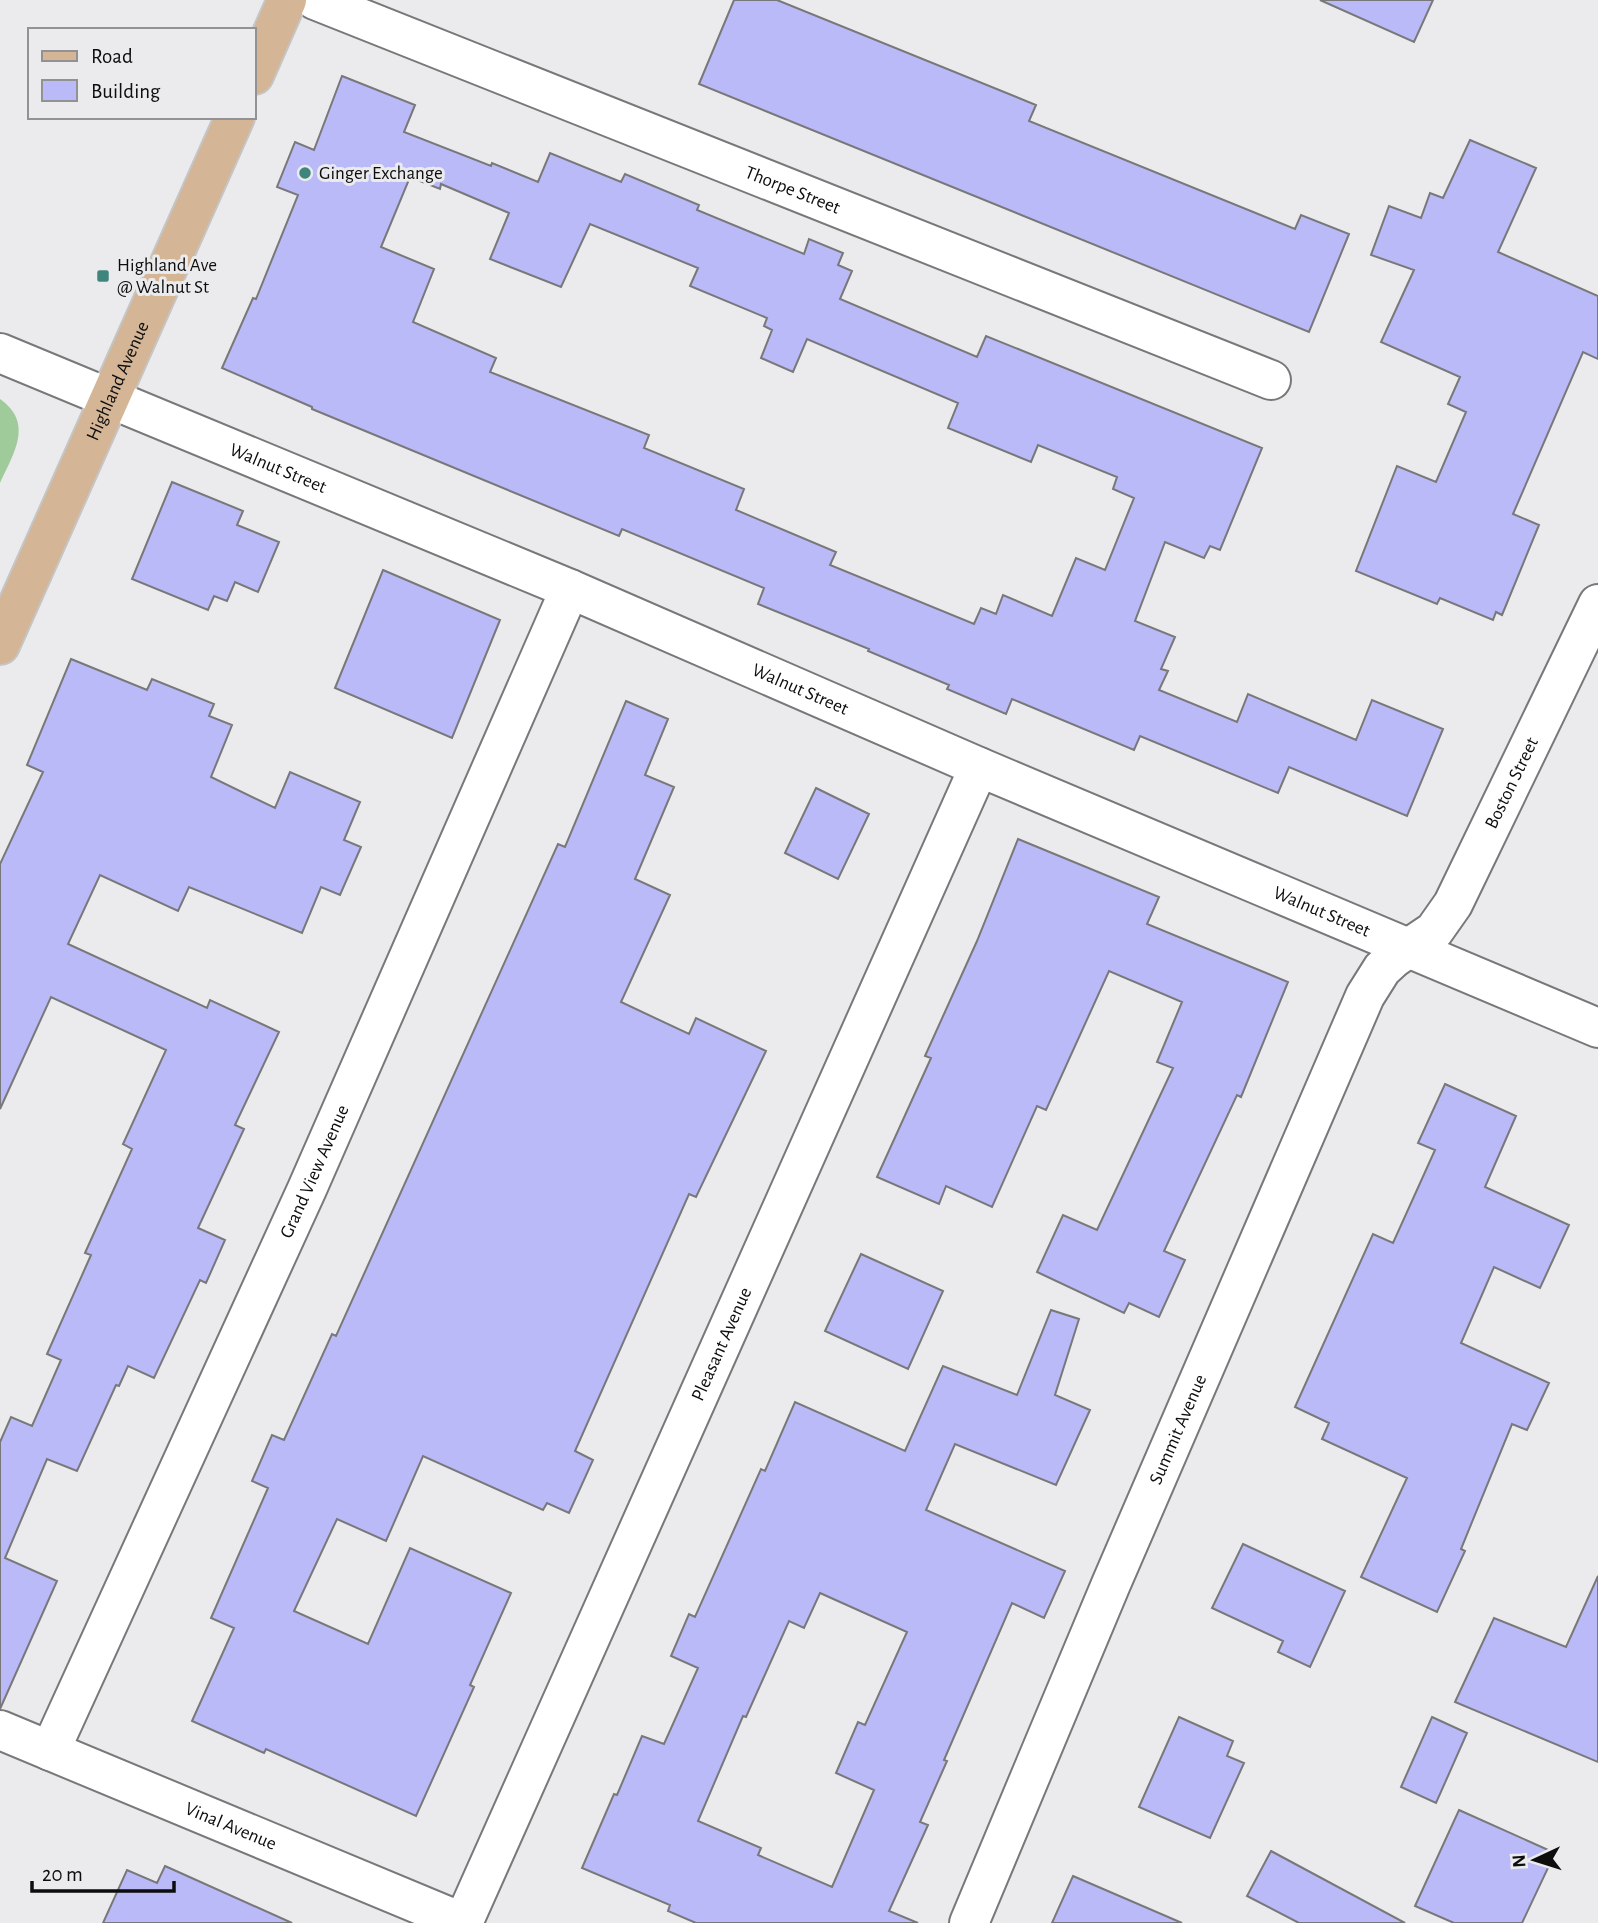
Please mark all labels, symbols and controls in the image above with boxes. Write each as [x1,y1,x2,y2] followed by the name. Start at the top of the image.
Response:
[28,28,256,119] legend
[91,46,133,67] text: Road
[91,81,161,102] text: Building
[742,162,843,217] street label: Thorpe Street
[319,164,443,183] place label: Ginger Exchange
[297,165,313,181] marker: Ginger Exchange
[117,256,217,297] place label: Highland Ave @ Walnut St
[95,268,111,284] marker: Highland Ave @ Walnut St
[83,319,152,443] street label: Highland Avenue
[227,440,329,497] street label: Walnut Street
[749,660,851,718] street label: Walnut Street
[1481,734,1542,832] street label: Boston Street
[1271,883,1373,940] street label: Walnut Street
[276,1102,352,1241] street label: Grand View Avenue
[688,1284,755,1404] street label: Pleasant Avenue
[1146,1371,1210,1487] street label: Summit Avenue
[182,1799,279,1853] street label: Vinal Avenue
[1500,1825,1570,1895] north arrow
[32,1850,173,1894] scale bar
[1510,1854,1529,1868] text: N
[42,1864,83,1885] text: 20 m

